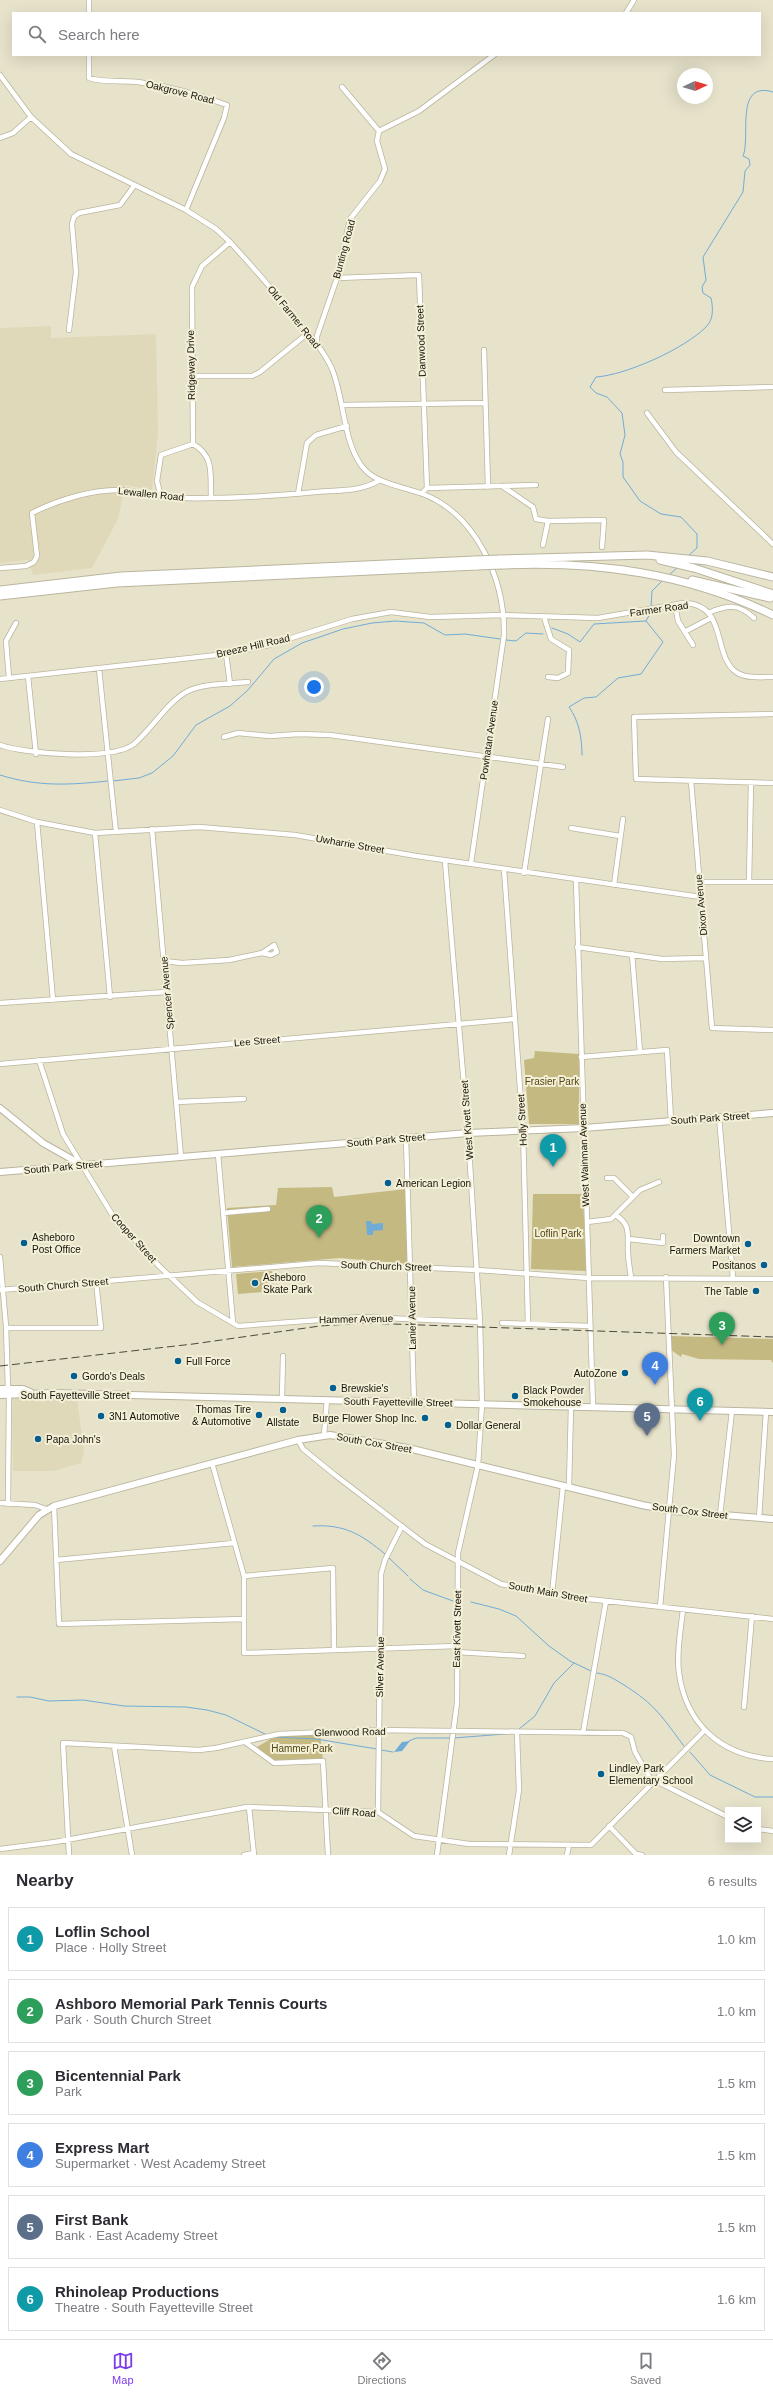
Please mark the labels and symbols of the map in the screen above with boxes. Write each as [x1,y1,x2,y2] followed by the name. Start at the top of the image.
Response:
[677,68,713,104] north arrow
[145,78,215,106] street label: Oakgrove Road
[331,218,357,280] street label: Bunting Road
[265,284,323,350] street label: Old Farmer Road
[414,305,428,377] street label: Danwood Street
[185,329,197,400] street label: Ridgeway Drive
[118,485,184,503] street label: Lewallen Road
[629,599,689,619] street label: Farmer Road
[215,632,291,660] street label: Breeze Hill Road
[304,677,324,697] your location
[478,699,500,781] street label: Powhatan Avenue
[315,833,385,855] street label: Uwharrie Street
[693,873,709,936] street label: Dixon Avenue
[158,956,176,1030] street label: Spencer Avenue
[234,1033,281,1048] street label: Lee Street
[525,1076,580,1087] park label: Frasier Park
[459,1080,475,1160] street label: West Kivett Street
[515,1094,529,1146] street label: Holly Street
[577,1103,591,1207] street label: West Wainman Avenue
[670,1110,750,1126] street label: South Park Street
[346,1131,426,1149] street label: South Park Street
[540,1134,566,1167] pin: 1
[23,1158,103,1176] street label: South Park Street
[383,1178,393,1188] marker: American Legion
[396,1178,471,1189] place label: American Legion
[306,1205,332,1238] pin: 2
[109,1211,159,1265] street label: Cooper Street
[534,1228,583,1239] park label: Loflin Park
[32,1232,81,1255] place label: Asheboro Post Office
[669,1233,740,1256] place label: Downtown Farmers Market
[19,1238,29,1248] marker: Asheboro Post Office
[743,1239,753,1249] marker: Downtown Farmers Market
[341,1259,432,1273] street label: South Church Street
[712,1260,756,1271] place label: Positanos
[759,1260,769,1270] marker: Positanos
[263,1272,313,1295] place label: Asheboro Skate Park
[17,1276,109,1294] street label: South Church Street
[250,1278,260,1288] marker: Asheboro Skate Park
[406,1286,418,1350] street label: Lanier Avenue
[704,1286,748,1297] place label: The Table
[751,1286,761,1296] marker: The Table
[709,1312,735,1345] pin: 3
[319,1313,394,1325] street label: Hammer Avenue
[642,1352,668,1385] pin: 4
[173,1356,183,1366] marker: Full Force
[186,1356,231,1367] place label: Full Force
[574,1368,617,1379] place label: AutoZone
[620,1368,630,1378] marker: AutoZone
[69,1371,79,1381] marker: Gordo's Deals
[82,1371,145,1382] place label: Gordo's Deals
[328,1383,338,1393] marker: Brewskie's
[341,1383,388,1394] place label: Brewskie's
[523,1385,585,1408] place label: Black Powder Smokehouse
[687,1388,713,1421] pin: 6
[21,1390,130,1401] street label: South Fayetteville Street
[510,1391,520,1401] marker: Black Powder Smokehouse
[343,1396,453,1408] street label: South Fayetteville Street
[634,1403,660,1436] pin: 5
[192,1404,251,1427] place label: Thomas Tire & Automotive
[278,1405,288,1415] marker: Allstate
[254,1410,264,1420] marker: Thomas Tire & Automotive
[96,1411,106,1421] marker: 3N1 Automotive
[109,1411,180,1422] place label: 3N1 Automotive
[313,1413,417,1424] place label: Burge Flower Shop Inc.
[420,1413,430,1423] marker: Burge Flower Shop Inc.
[267,1417,300,1428] place label: Allstate
[443,1420,453,1430] marker: Dollar General
[456,1420,520,1431] place label: Dollar General
[336,1431,413,1455] street label: South Cox Street
[33,1434,43,1444] marker: Papa John's
[46,1434,101,1445] place label: Papa John's
[652,1501,729,1521] street label: South Cox Street
[508,1580,589,1604] street label: South Main Street
[451,1590,463,1668] street label: East Kivett Street
[374,1636,386,1698] street label: Silver Avenue
[314,1726,386,1738] street label: Glenwood Road
[271,1743,334,1754] park label: Hammer Park
[609,1763,693,1786] place label: Lindley Park Elementary School
[596,1769,606,1779] marker: Lindley Park Elementary School
[332,1805,376,1819] street label: Cliff Road

